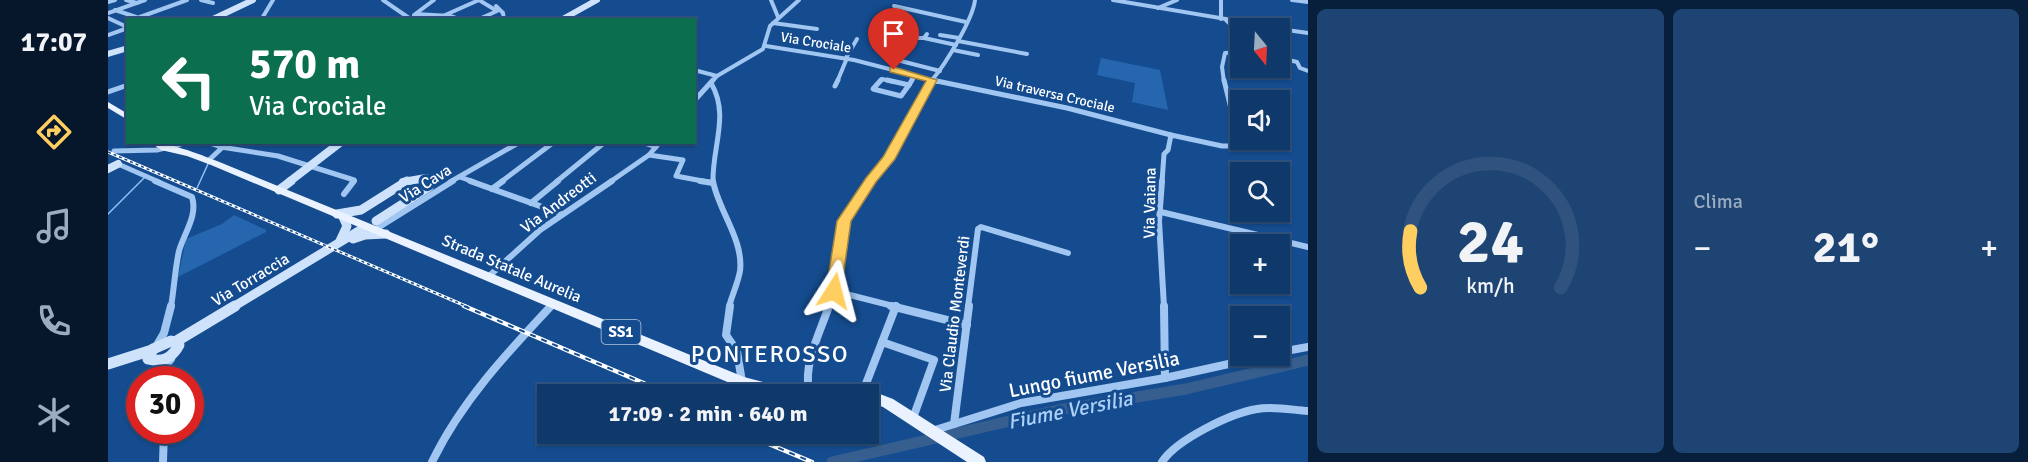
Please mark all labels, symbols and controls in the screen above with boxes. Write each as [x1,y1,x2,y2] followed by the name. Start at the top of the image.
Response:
[868,8,919,70] pin
[877,17,910,50] icon: arrive
[1230,18,1290,78] north arrow
[1230,18,1290,366] map controls
[21,26,87,59] text: 17:07
[779,29,852,56] street label: Via Crociale
[249,39,360,90] text: 570 m
[150,42,228,120] icon: left
[993,72,1117,117] street label: Via traversa Crociale
[249,90,386,123] text: Via Crociale
[1230,90,1290,150] button: sound
[33,111,75,153] icon: directions
[396,160,455,208] street label: Via Cava
[1230,162,1290,222] button: search
[1139,167,1161,239] street label: Via Vaiana
[517,168,600,238] street label: Via Andreotti
[1694,189,1743,214] text: Clima
[1457,203,1524,280] text: 24
[33,205,75,247] icon: music
[1812,220,1879,275] text: 21°
[1694,228,1711,269] text: −
[1980,228,1998,269] text: +
[439,230,584,307] street label: Strada Statale Aurelia
[1230,234,1290,294] button: +
[935,235,975,394] street label: Via Claudio Monteverdi
[208,249,293,311] street label: Via Torraccia
[802,259,866,323] position arrow
[1466,273,1515,299] text: km/h
[33,300,75,342] icon: phone
[1230,306,1290,366] button: −
[602,320,640,344] road number: SS1
[691,339,849,369] district label: PONTEROSSO
[1007,346,1182,403] street label: Lungo fiume Versilia
[126,366,204,444] speed limit sign: 30
[1005,385,1136,435] water label: Fiume Versilia
[33,394,75,436] icon: climate
[608,400,808,427] text: 17:09 · 2 min · 640 m

